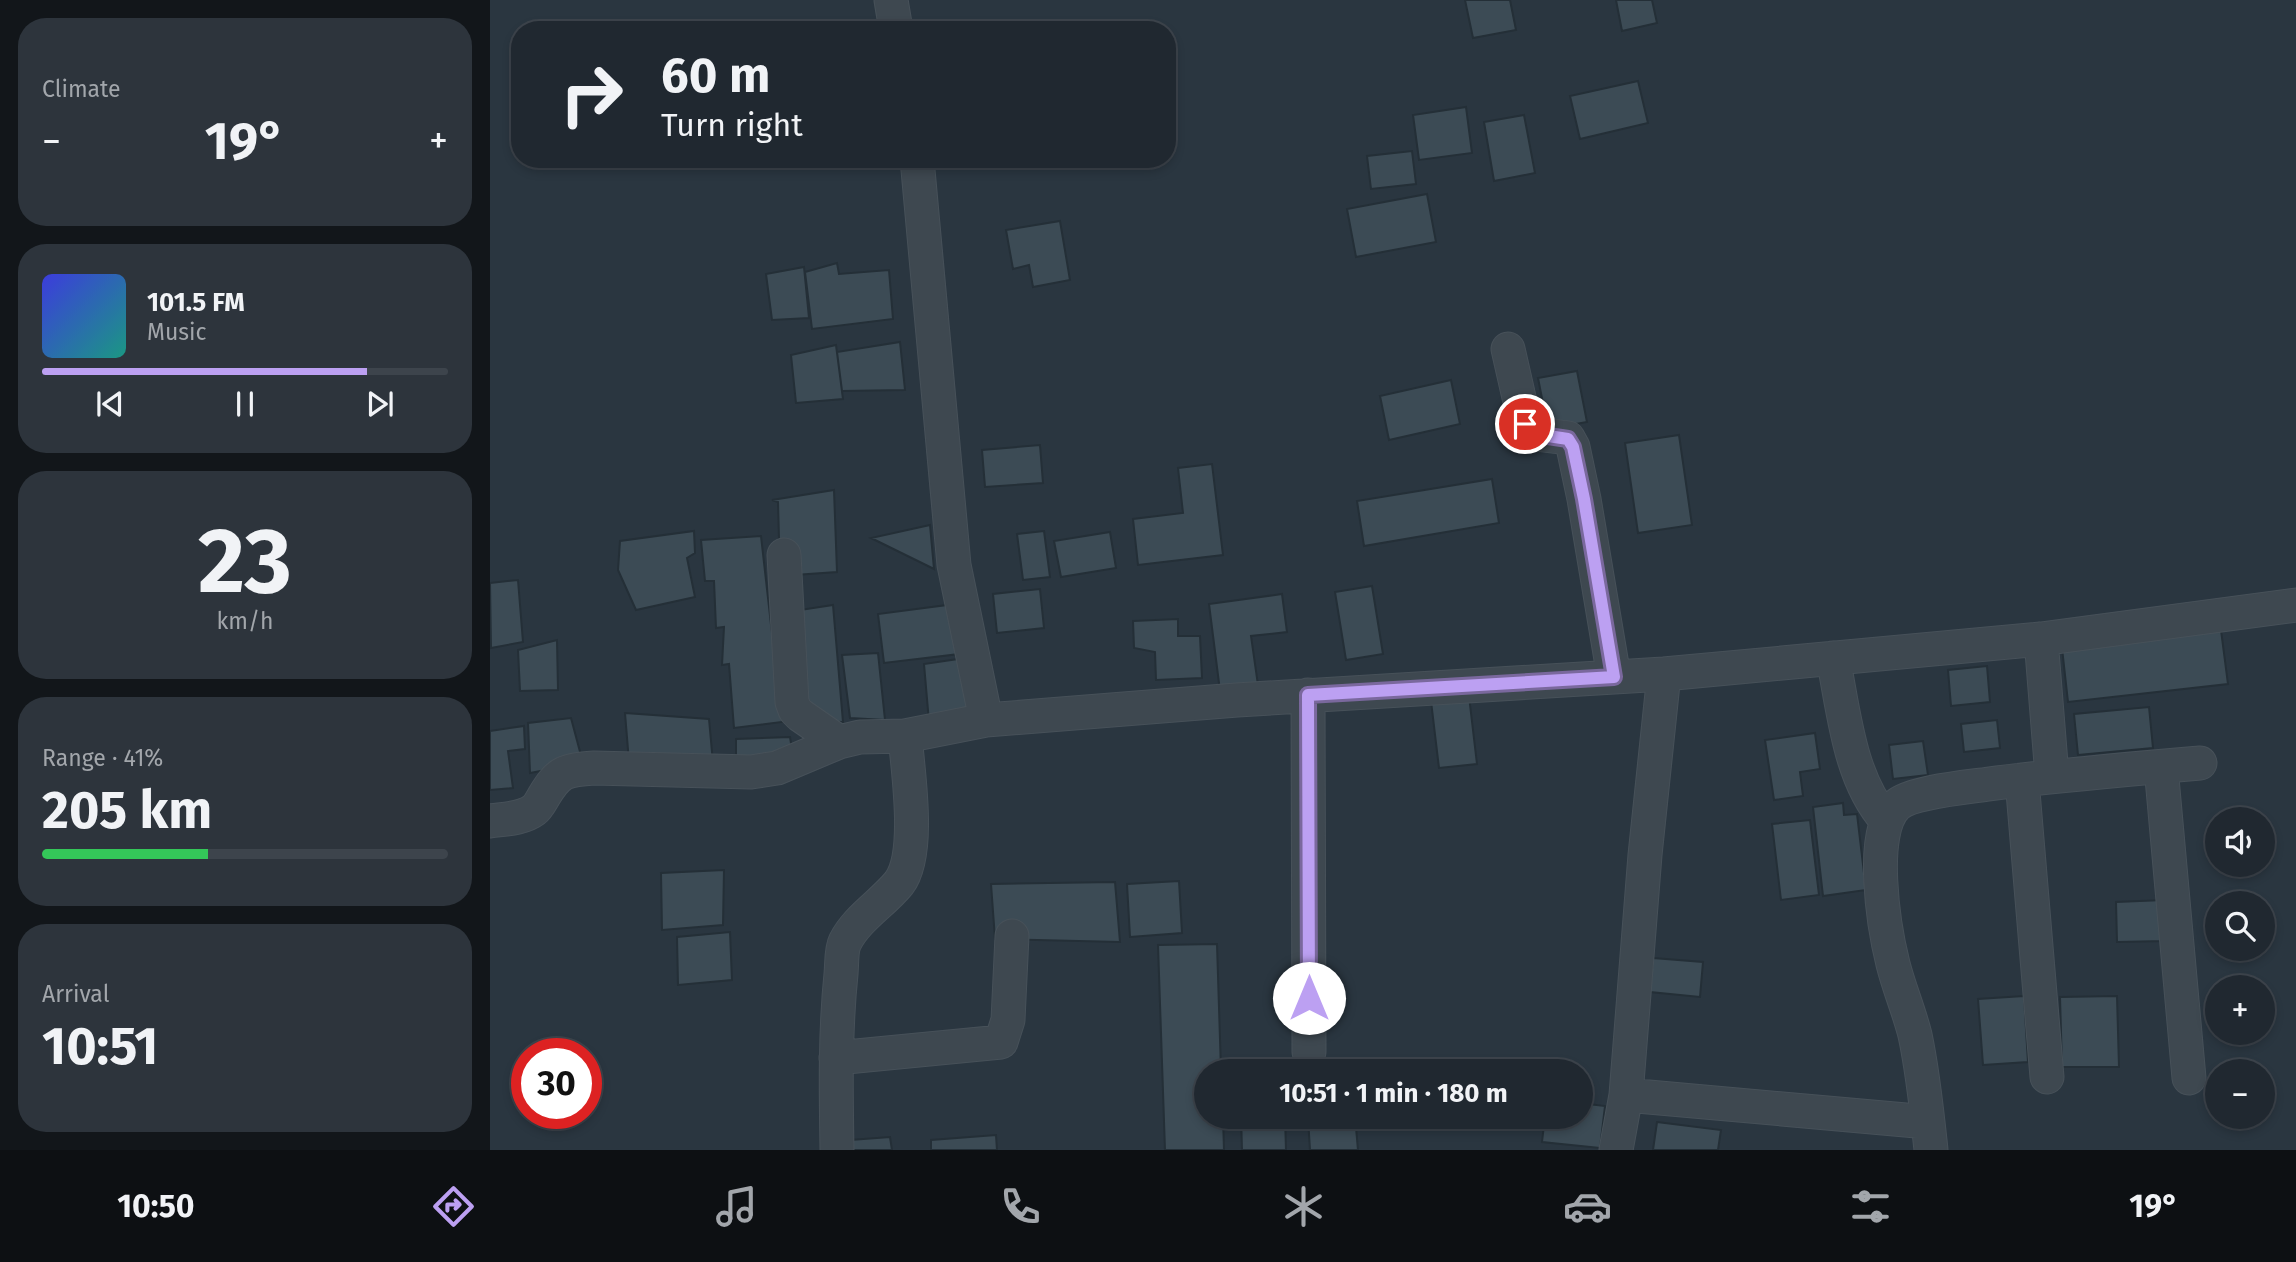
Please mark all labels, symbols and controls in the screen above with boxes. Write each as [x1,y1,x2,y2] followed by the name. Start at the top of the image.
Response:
[661,46,770,105] text: 60 m
[546,49,637,140] icon: right
[42,75,121,103] text: Climate
[661,106,803,144] text: Turn right
[205,110,285,173] text: 19°
[42,118,61,164] text: −
[429,118,448,164] text: +
[147,287,245,318] text: 101.5 FM
[147,318,207,346] text: Music
[91,385,129,423] icon: previous
[226,385,264,423] icon: pause
[361,385,399,423] icon: next
[1495,394,1555,454] pin
[1506,405,1544,443] icon: arrive
[198,507,292,616] text: 23
[217,607,273,635] text: km/h
[42,744,163,772] text: Range · 41%
[42,779,212,842] text: 205 km
[2205,807,2275,1129] map controls
[2205,807,2275,877] button: sound
[2205,891,2275,961] button: search
[1272,961,1346,1035] position arrow
[2205,975,2275,1045] button: +
[42,980,109,1008] text: Arrival
[42,1015,158,1078] text: 10:51
[511,1038,602,1129] speed limit sign: 30
[2205,1059,2275,1129] button: −
[1279,1078,1508,1109] text: 10:51 · 1 min · 180 m
[429,1182,478,1231] icon: directions
[712,1182,761,1231] icon: music
[996,1182,1045,1231] icon: phone
[1279,1182,1328,1231] icon: climate
[1563,1182,1612,1231] icon: car
[1846,1182,1895,1231] icon: filters
[117,1187,195,1225] text: 10:50
[2129,1187,2179,1225] text: 19°

